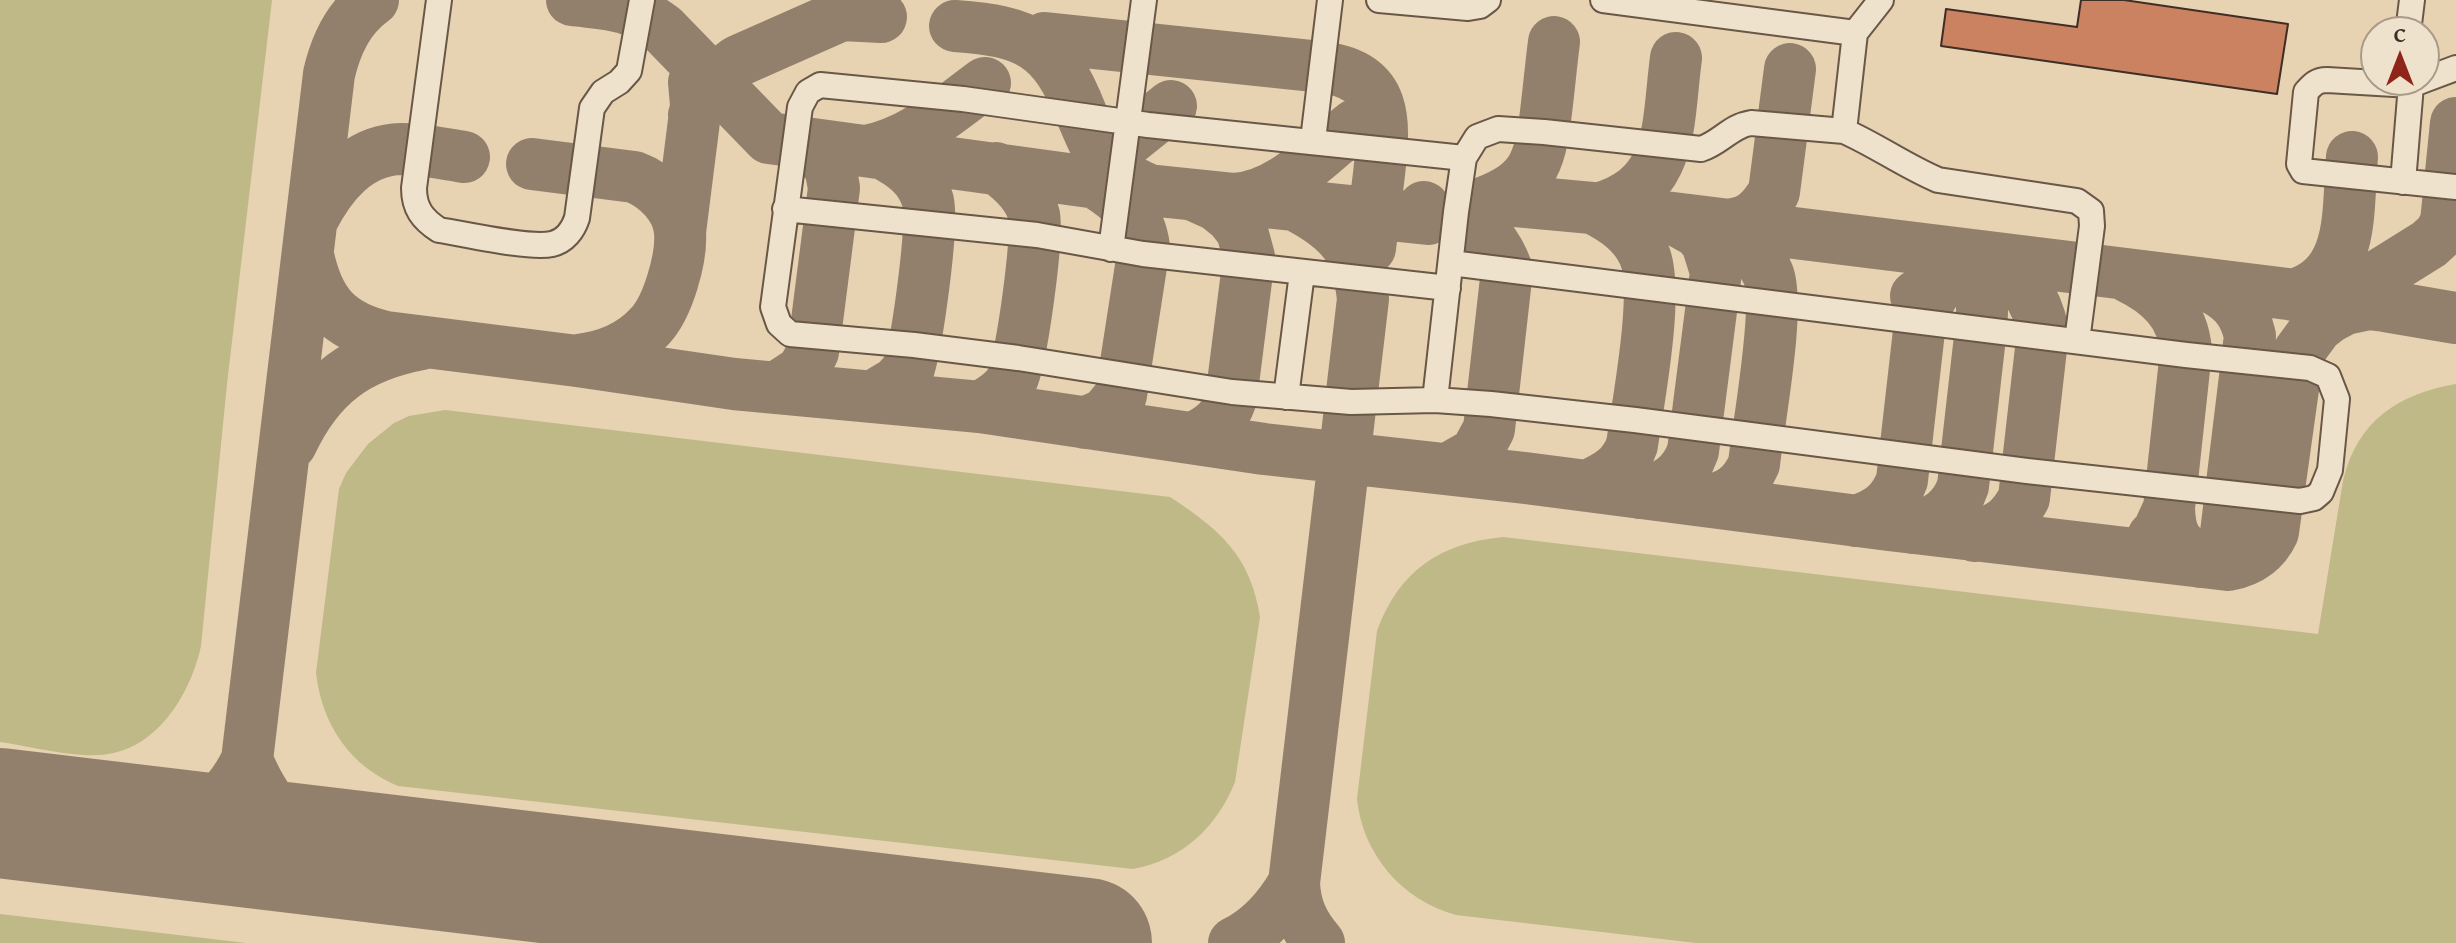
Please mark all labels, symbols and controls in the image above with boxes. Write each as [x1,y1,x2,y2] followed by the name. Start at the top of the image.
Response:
[2360,16,2440,96] north arrow
[2394,18,2406,50] text: С

